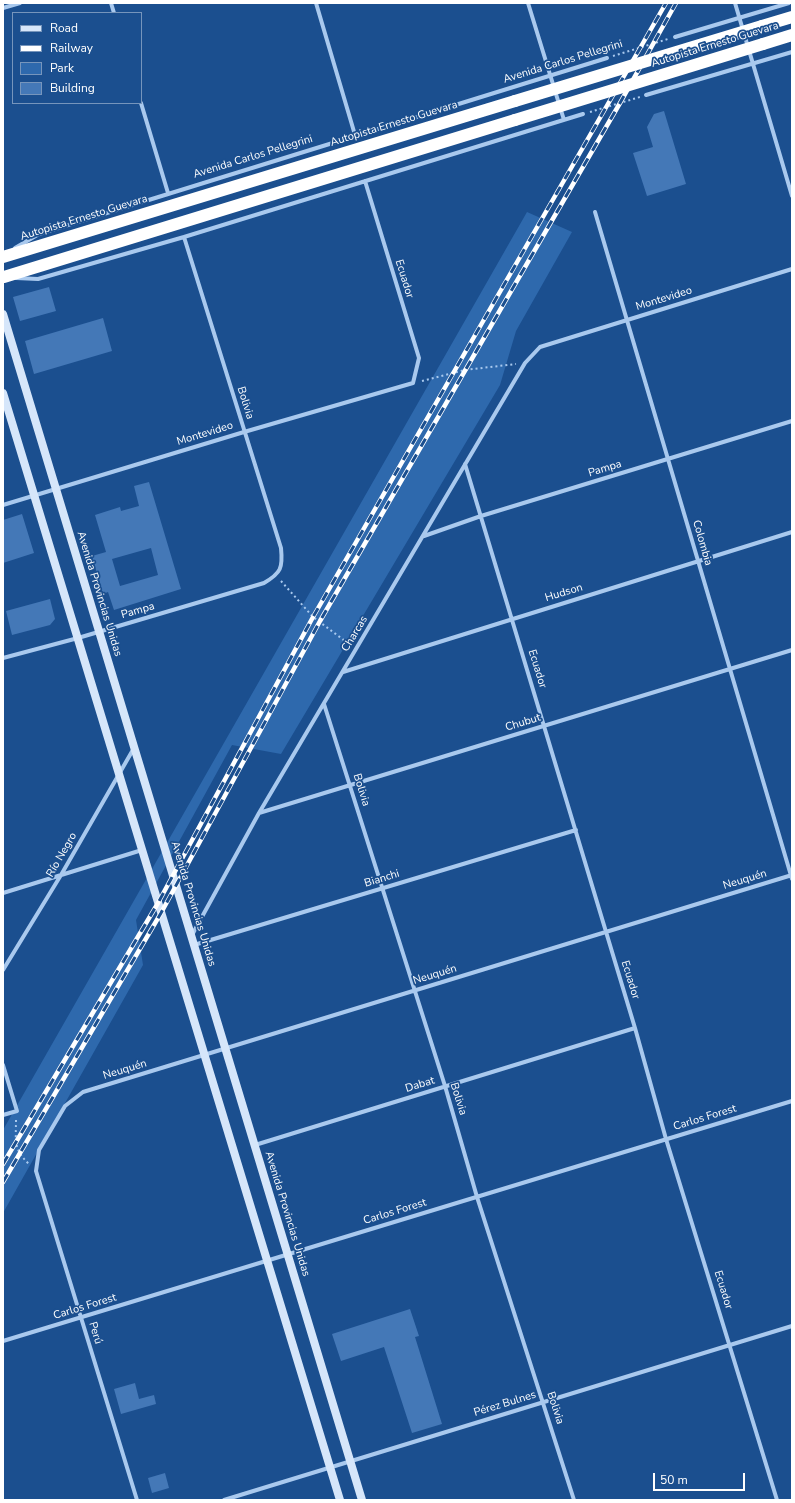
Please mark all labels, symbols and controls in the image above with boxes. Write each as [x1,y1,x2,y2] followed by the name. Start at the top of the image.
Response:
[12,12,142,104] legend
[650,19,780,71] street label: Autopista Ernesto Guevara
[50,20,78,36] text: Road
[502,38,624,86] street label: Avenida Carlos Pellegrini
[50,40,93,56] text: Railway
[50,60,74,76] text: Park
[50,80,95,96] text: Building
[329,98,459,150] street label: Autopista Ernesto Guevara
[192,133,314,181] street label: Avenida Carlos Pellegrini
[19,192,149,244] street label: Autopista Ernesto Guevara
[392,258,416,300] street label: Ecuador
[634,284,694,314] street label: Montevideo
[234,385,256,421] street label: Bolivia
[175,419,235,449] street label: Montevideo
[587,458,623,480] street label: Pampa
[689,519,715,567] street label: Colombia
[74,530,124,658] street label: Avenida Provincias Unidas
[544,581,584,605] street label: Hudson
[120,600,156,622] street label: Pampa
[339,614,371,654] street label: Charcas
[525,648,549,690] street label: Ecuador
[504,711,542,735] street label: Chubut
[350,772,372,808] street label: Bolivia
[44,830,80,880] street label: Río Negro
[168,840,218,968] street label: Avenida Provincias Unidas
[363,867,401,891] street label: Bianchi
[722,867,768,893] street label: Neuquén
[618,959,642,1001] street label: Ecuador
[412,962,458,988] street label: Neuquén
[102,1057,148,1083] street label: Neuquén
[404,1074,436,1096] street label: Dabat
[447,1081,469,1117] street label: Bolivia
[672,1102,738,1134] street label: Carlos Forest
[262,1150,312,1278] street label: Avenida Provincias Unidas
[362,1196,428,1228] street label: Carlos Forest
[711,1269,735,1311] street label: Ecuador
[52,1291,118,1323] street label: Carlos Forest
[85,1320,105,1346] street label: Perú
[472,1388,538,1420] street label: Pérez Bulnes
[544,1390,566,1426] street label: Bolivia
[655,1465,747,1491] scale bar
[660,1472,688,1488] text: 50 m

